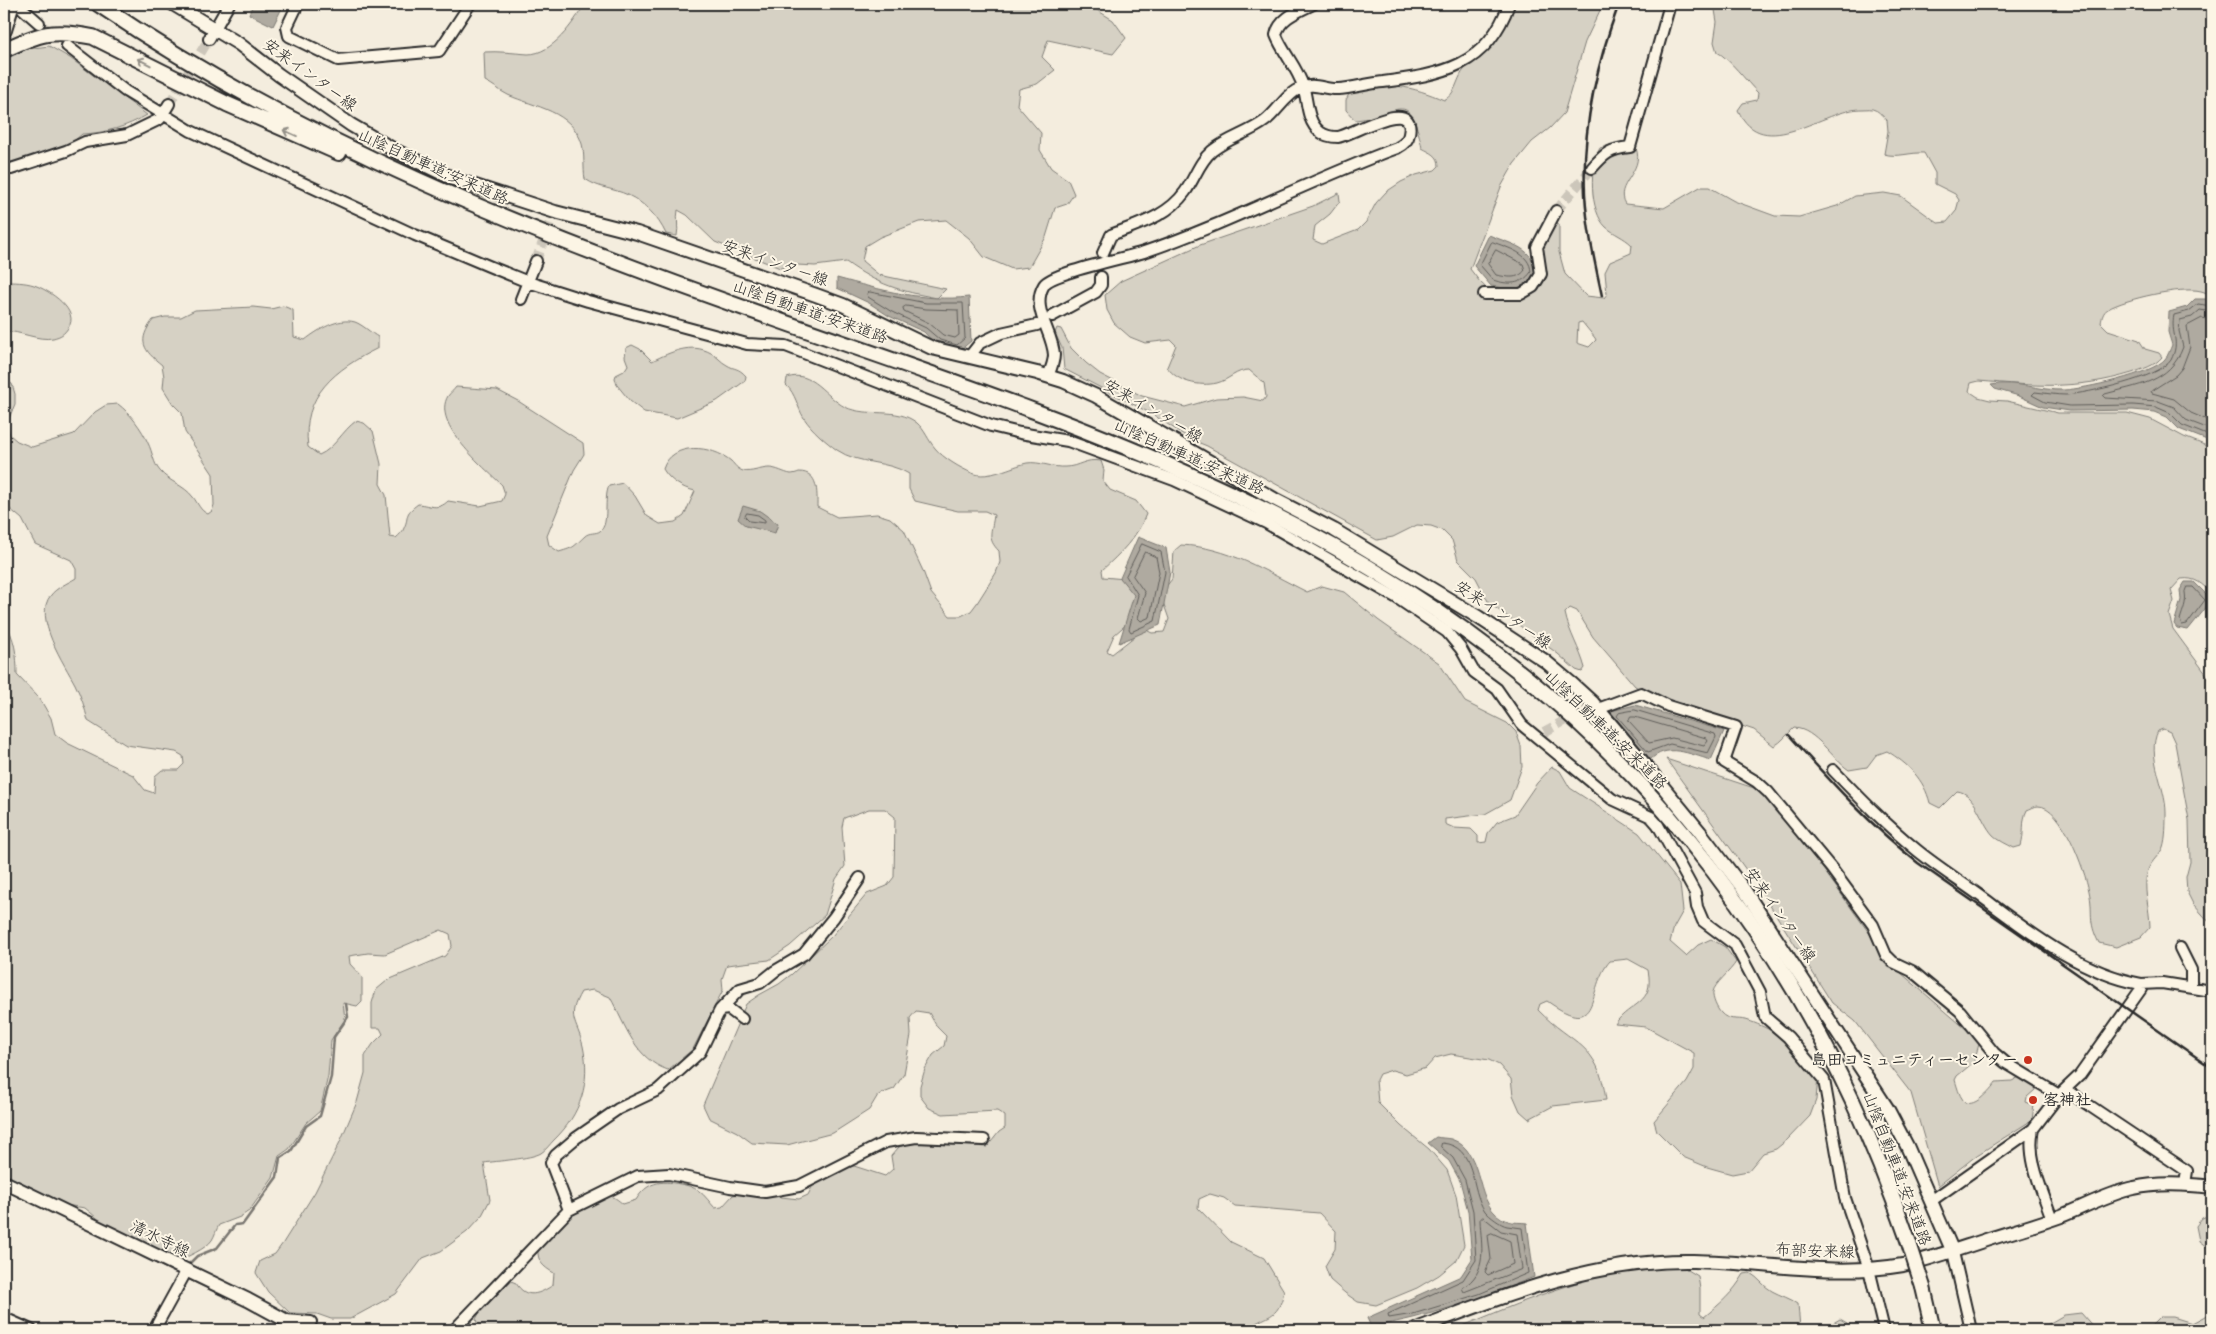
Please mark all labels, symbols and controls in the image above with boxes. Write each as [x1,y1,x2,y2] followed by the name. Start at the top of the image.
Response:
[260,35,360,115] street label: 安来インター線
[137,57,152,66] one-way arrow
[355,126,511,208] street label: 山陰自動車道;安来道路
[283,127,298,137] one-way arrow
[719,236,831,290] street label: 安来インター線
[730,277,890,347] street label: 山陰自動車道;安来道路
[1100,375,1206,447] street label: 安来インター線
[1111,416,1267,498] street label: 山陰自動車道;安来道路
[1451,577,1555,653] street label: 安来インター線
[1541,667,1671,793] street label: 山陰自動車道;安来道路
[1741,864,1819,966] street label: 安来インター線
[1811,1051,2018,1069] place label: 島田コミュニティーセンター
[2022,1054,2034,1066] marker: 島田コミュニティーセンター
[1859,1090,1935,1248] street label: 山陰自動車道;安来道路
[2043,1091,2091,1109] place label: 客神社
[2027,1094,2039,1106] marker: 客神社
[127,1217,193,1261] street label: 清水寺線
[1775,1241,1855,1261] street label: 布部安来線

